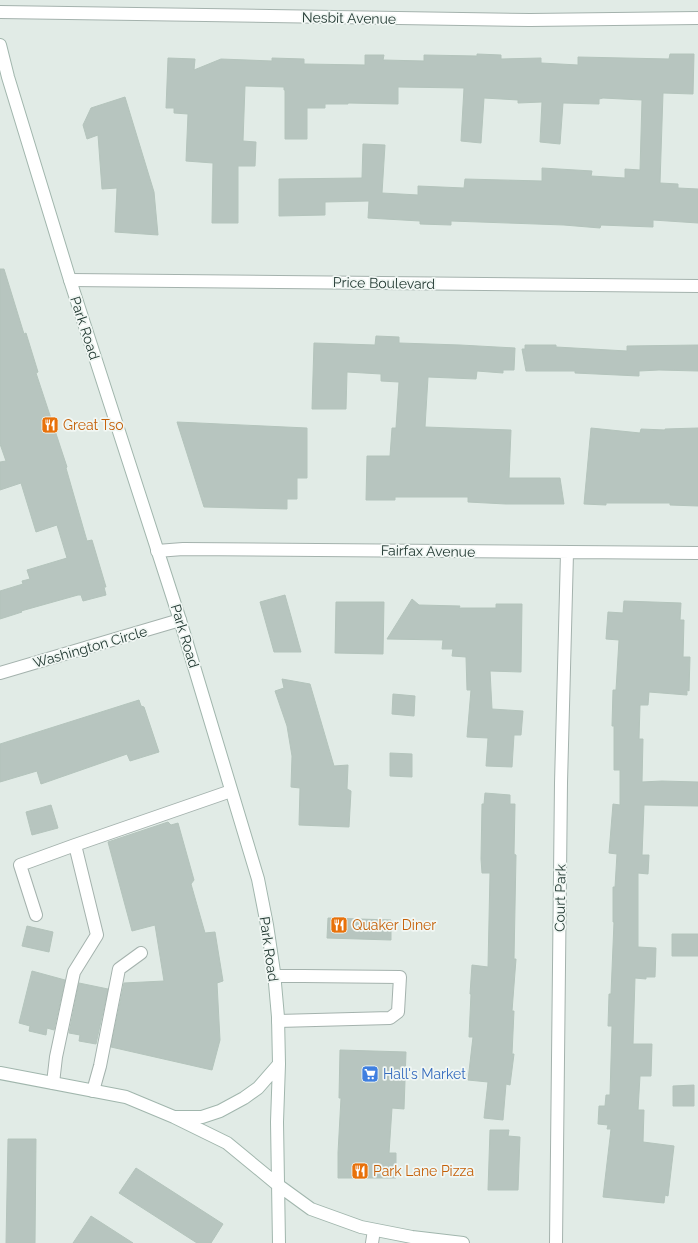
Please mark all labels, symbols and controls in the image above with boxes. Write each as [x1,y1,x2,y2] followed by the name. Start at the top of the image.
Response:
[302,9,396,27] street label: Nesbit Avenue
[333,274,435,292] street label: Price Boulevard
[67,294,103,362] street label: Park Road
[40,415,60,435] restaurant icon: Great Tso
[63,417,124,433] place label: Great Tso
[381,542,475,560] street label: Fairfax Avenue
[168,602,202,670] street label: Park Road
[31,623,149,671] street label: Washington Circle
[551,863,569,932] street label: Court Park
[257,915,281,983] street label: Park Road
[329,915,349,935] restaurant icon: Quaker Diner
[352,917,436,933] place label: Quaker Diner
[360,1064,380,1084] supermarket icon: Hall's Market
[383,1066,466,1082] place label: Hall's Market
[350,1161,370,1181] restaurant icon: Park Lane Pizza
[373,1163,474,1179] place label: Park Lane Pizza

